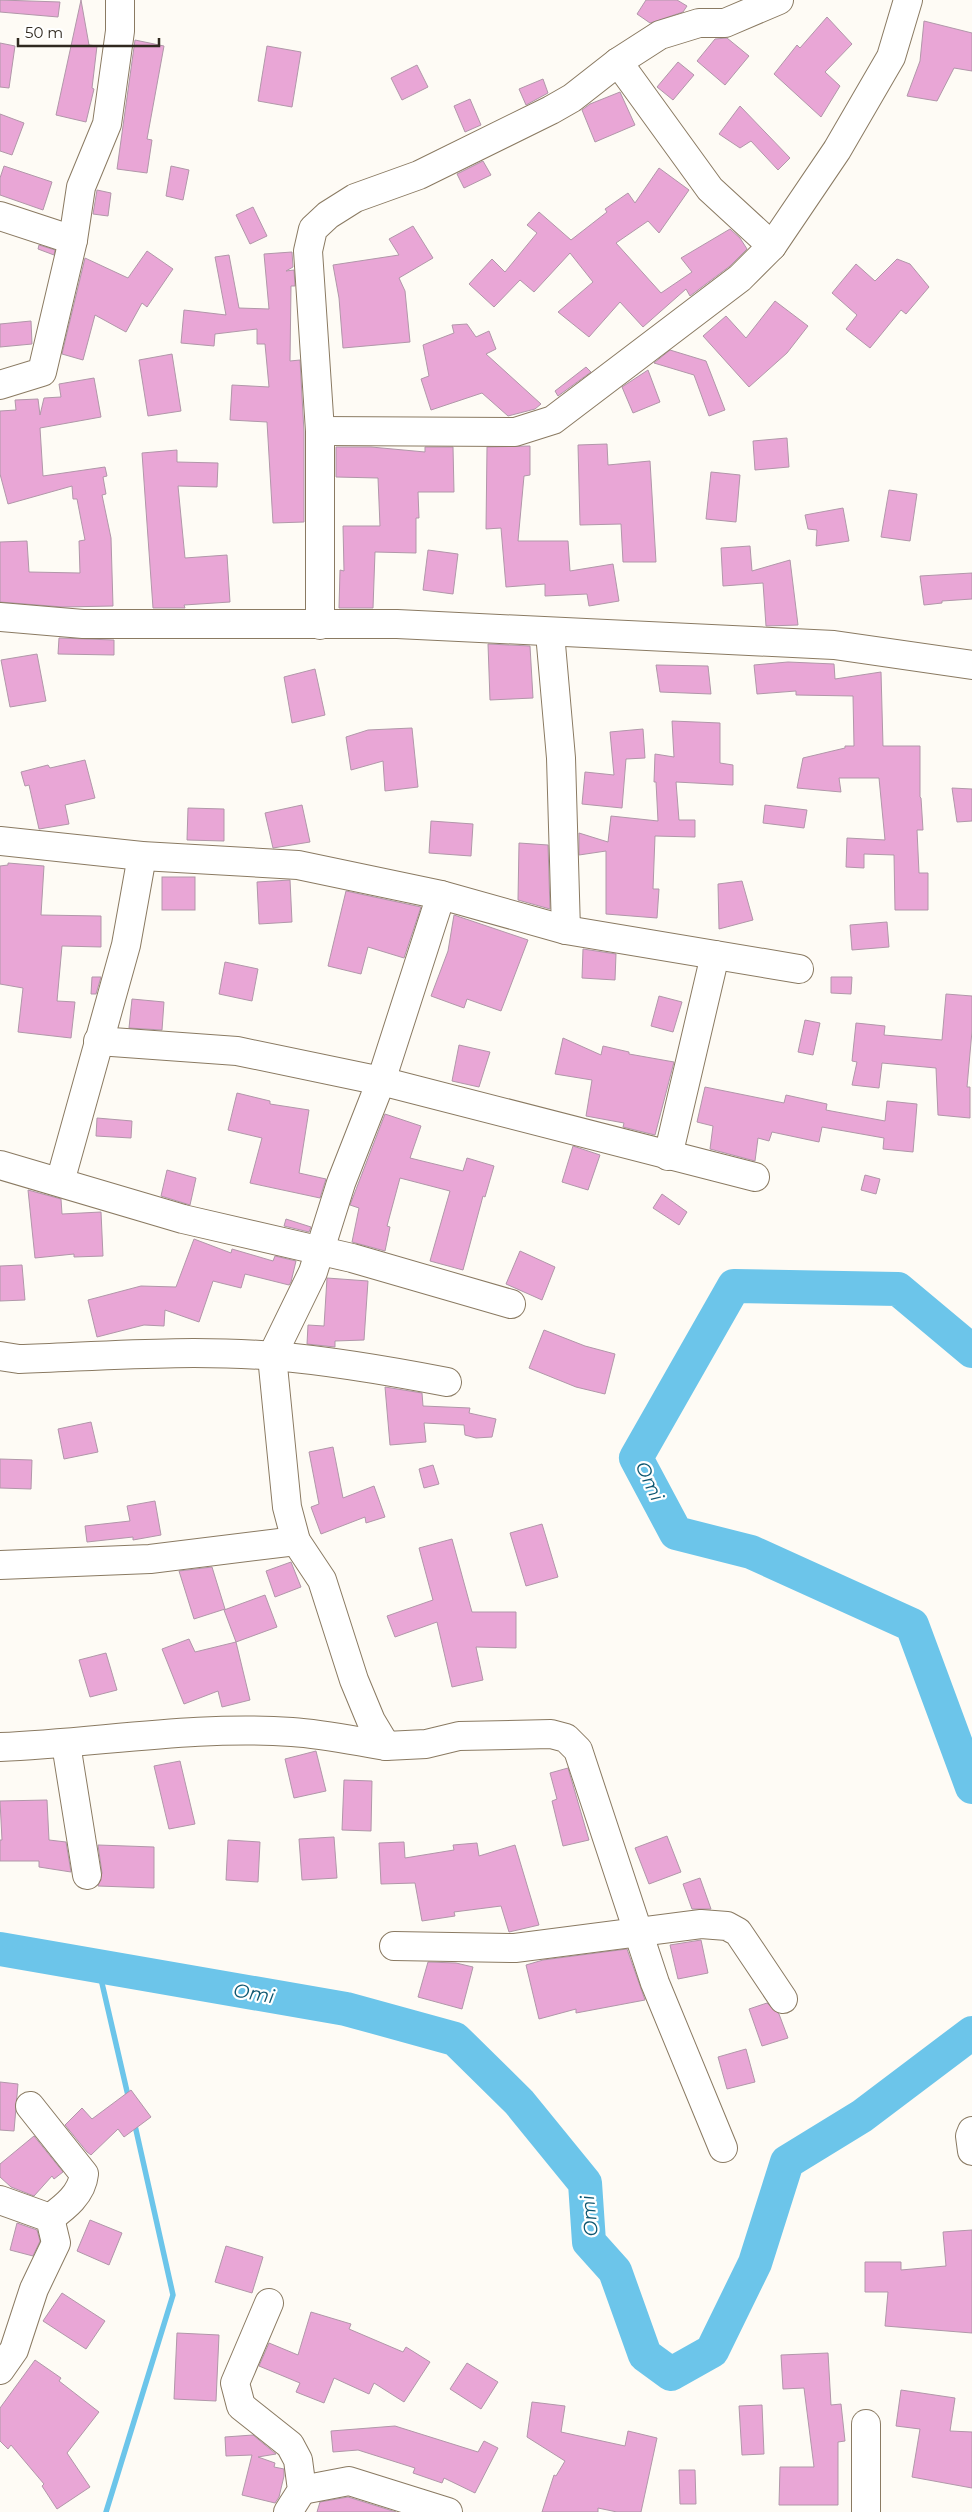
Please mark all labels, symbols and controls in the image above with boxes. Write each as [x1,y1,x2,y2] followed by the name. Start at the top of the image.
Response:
[18,15,159,47] scale bar
[25,23,63,42] text: 50 m
[630,1458,669,1506] water label: Omi
[232,1979,277,2009] water label: Omi
[576,2193,603,2238] water label: Omi

